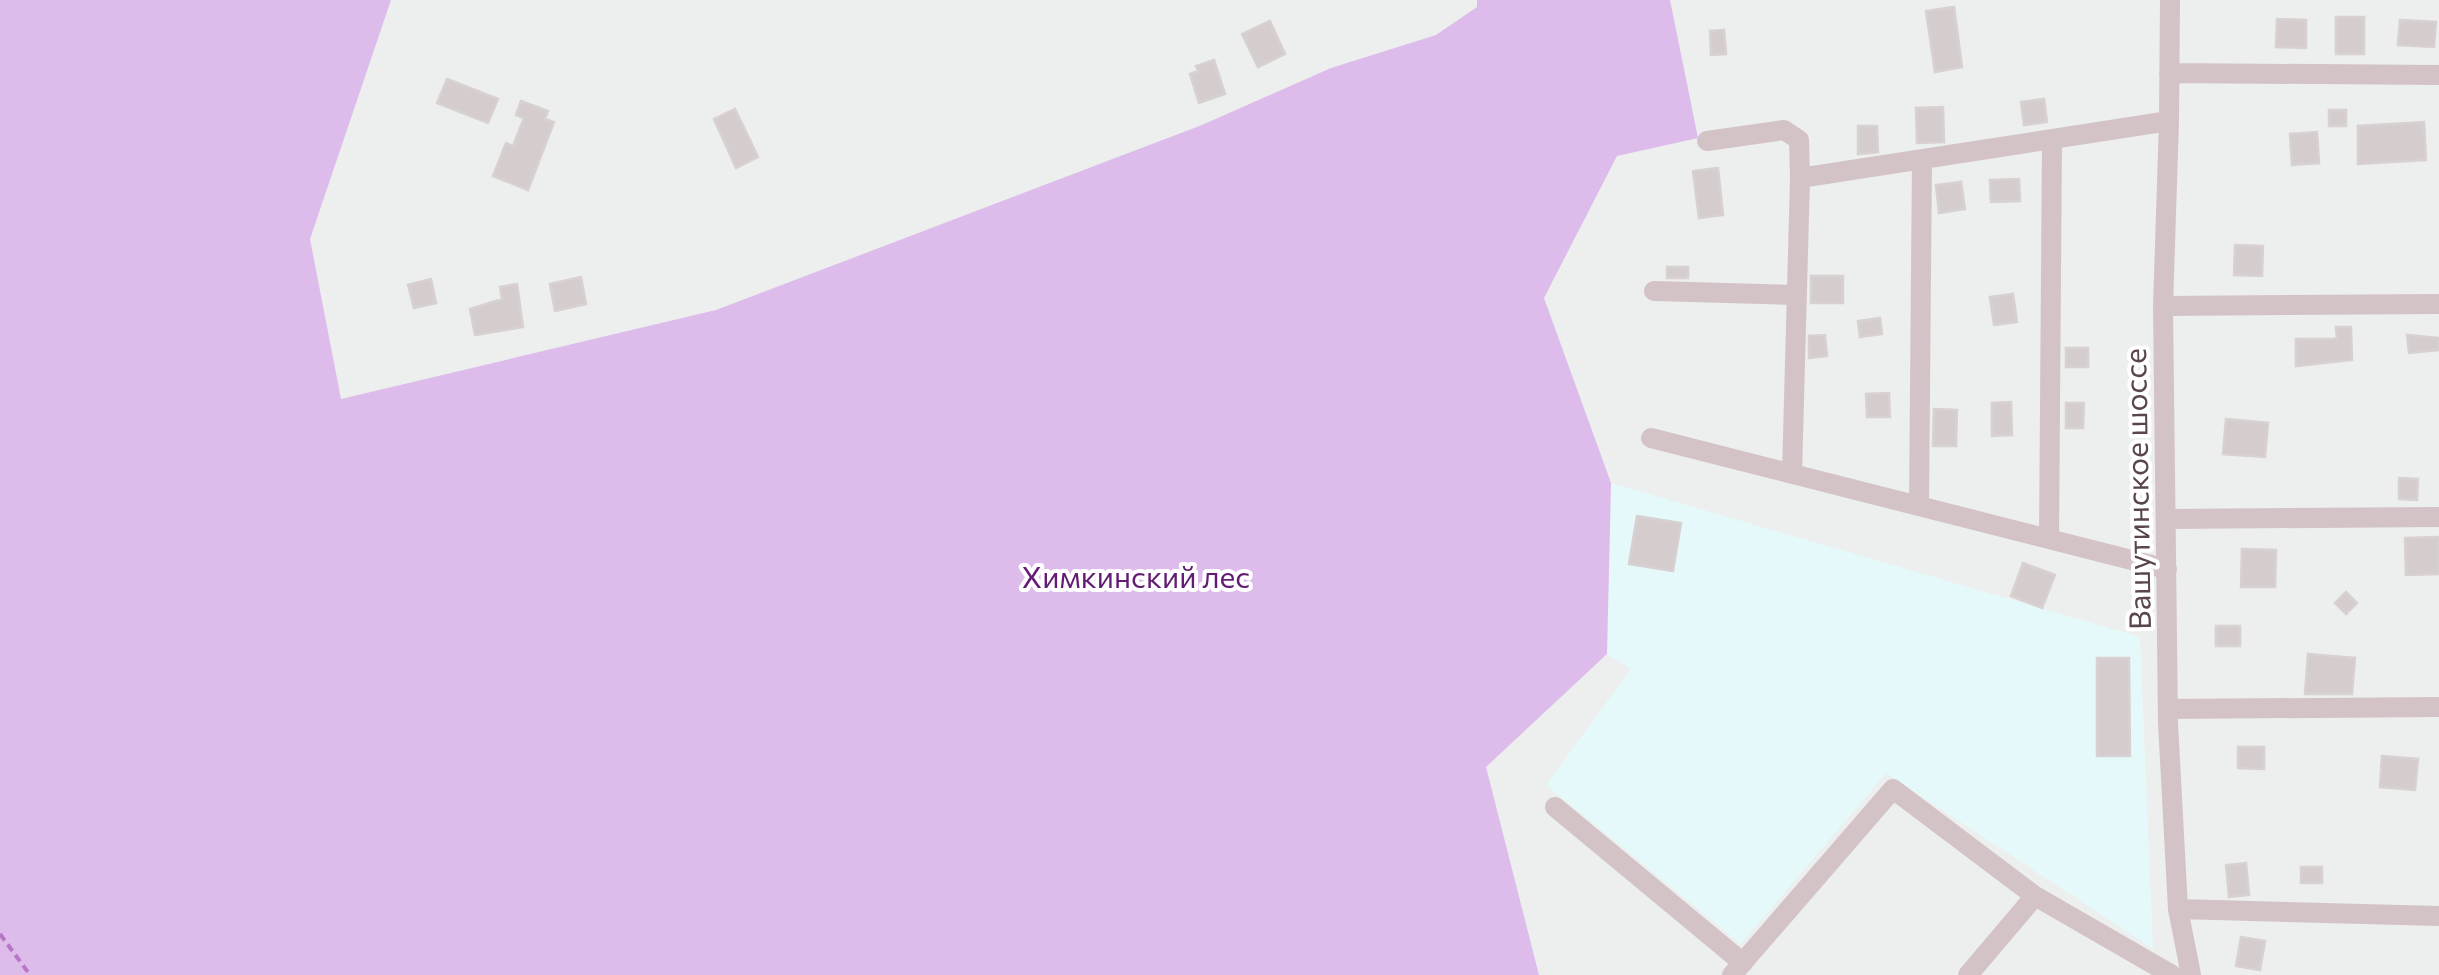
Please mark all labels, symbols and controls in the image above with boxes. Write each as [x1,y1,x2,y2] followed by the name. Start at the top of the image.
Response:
[2115,348,2157,630] street label: Вашутинское шоссе
[1022,557,1250,594] park label: Химкинский лес

